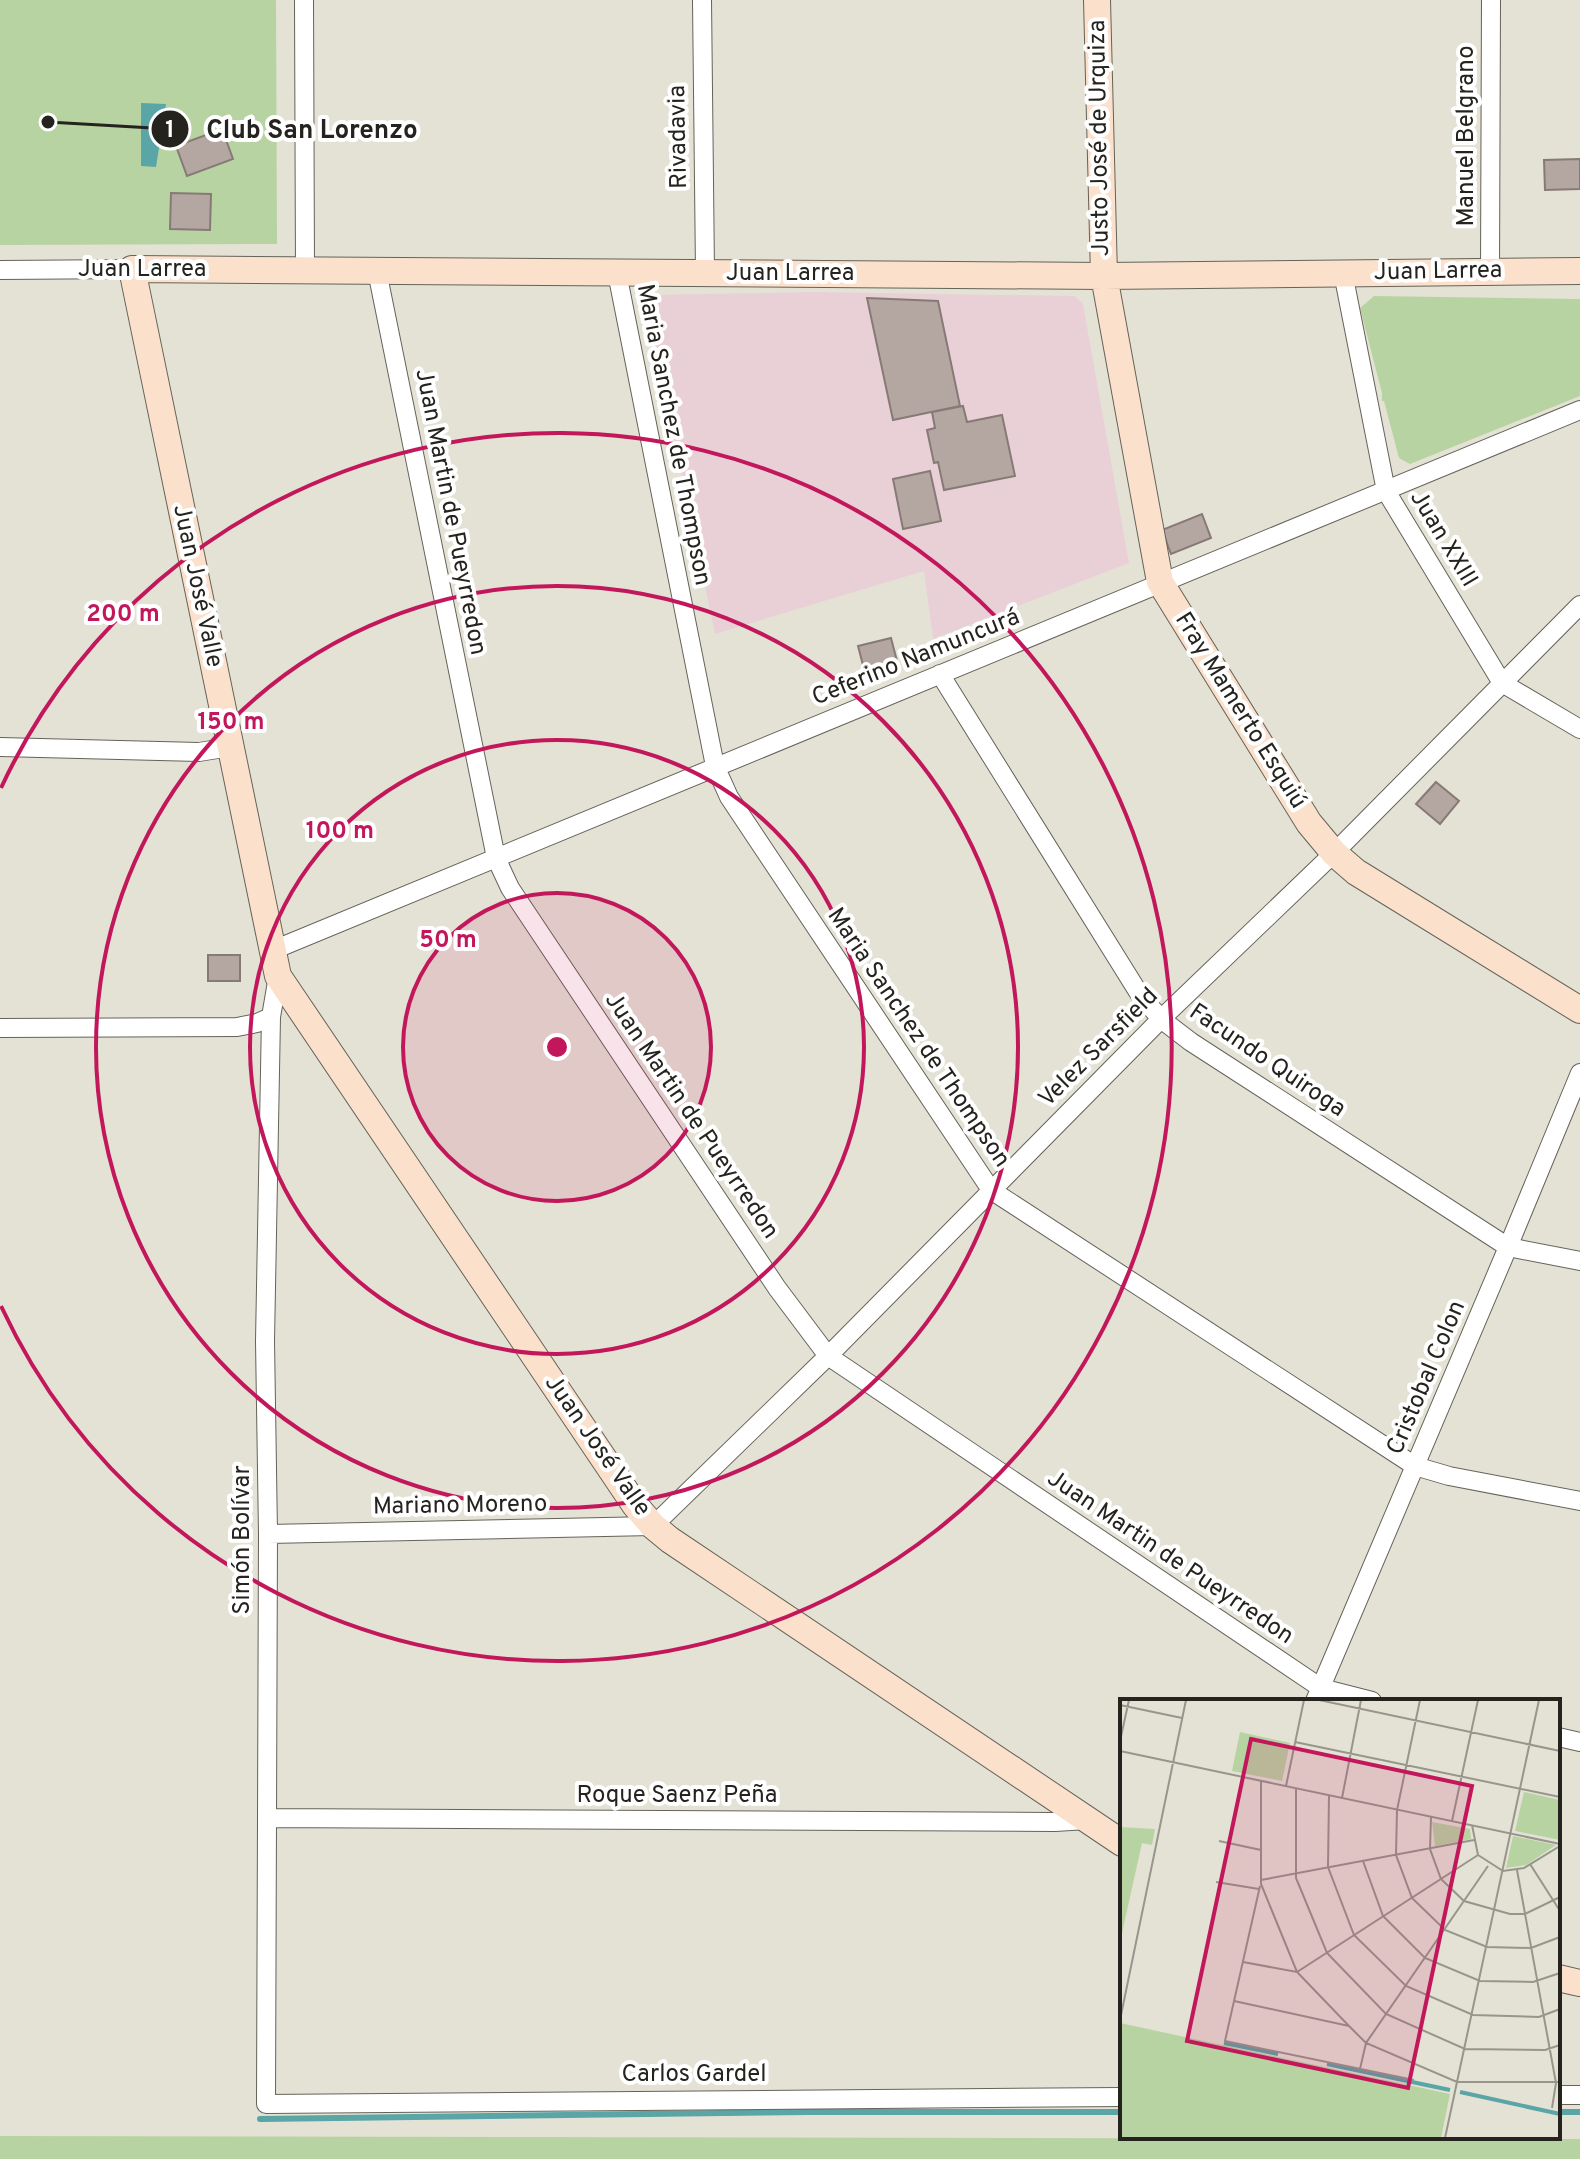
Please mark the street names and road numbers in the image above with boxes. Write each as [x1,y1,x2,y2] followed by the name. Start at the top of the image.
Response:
[1083,20,1117,256] street label: Justo José de Urquiza
[1452,45,1482,227] street label: Manuel Belgrano
[663,85,695,189] street label: Rivadavia
[78,255,206,285] street label: Juan Larrea
[1373,256,1503,288] street label: Juan Larrea
[726,259,854,289] street label: Juan Larrea
[629,282,717,588] street label: Maria Sanchez de Thompson
[408,366,492,658] street label: Juan Martin de Pueyrredon
[1402,485,1484,593] street label: Juan XXIII
[165,502,229,670] street label: Juan José Valle
[808,603,1024,713] street label: Ceferino Namuncurá
[1167,607,1313,815] street label: Fray Mamerto Esquiú
[820,903,1016,1173] street label: Maria Sanchez de Thompson
[1033,982,1165,1114] street label: Velez Sarsfield
[597,987,785,1245] street label: Juan Martin de Pueyrredon
[1183,998,1351,1124] street label: Facundo Quiroga
[1381,1296,1473,1460] street label: Cristobal Colon
[537,1369,657,1523] street label: Juan José Valle
[1041,1464,1299,1652] street label: Juan Martin de Pueyrredon
[228,1465,258,1615] street label: Simón Bolívar
[373,1489,547,1523] street label: Mariano Moreno
[577,1781,777,1811] street label: Roque Saenz Peña
[622,2060,766,2090] street label: Carlos Gardel

